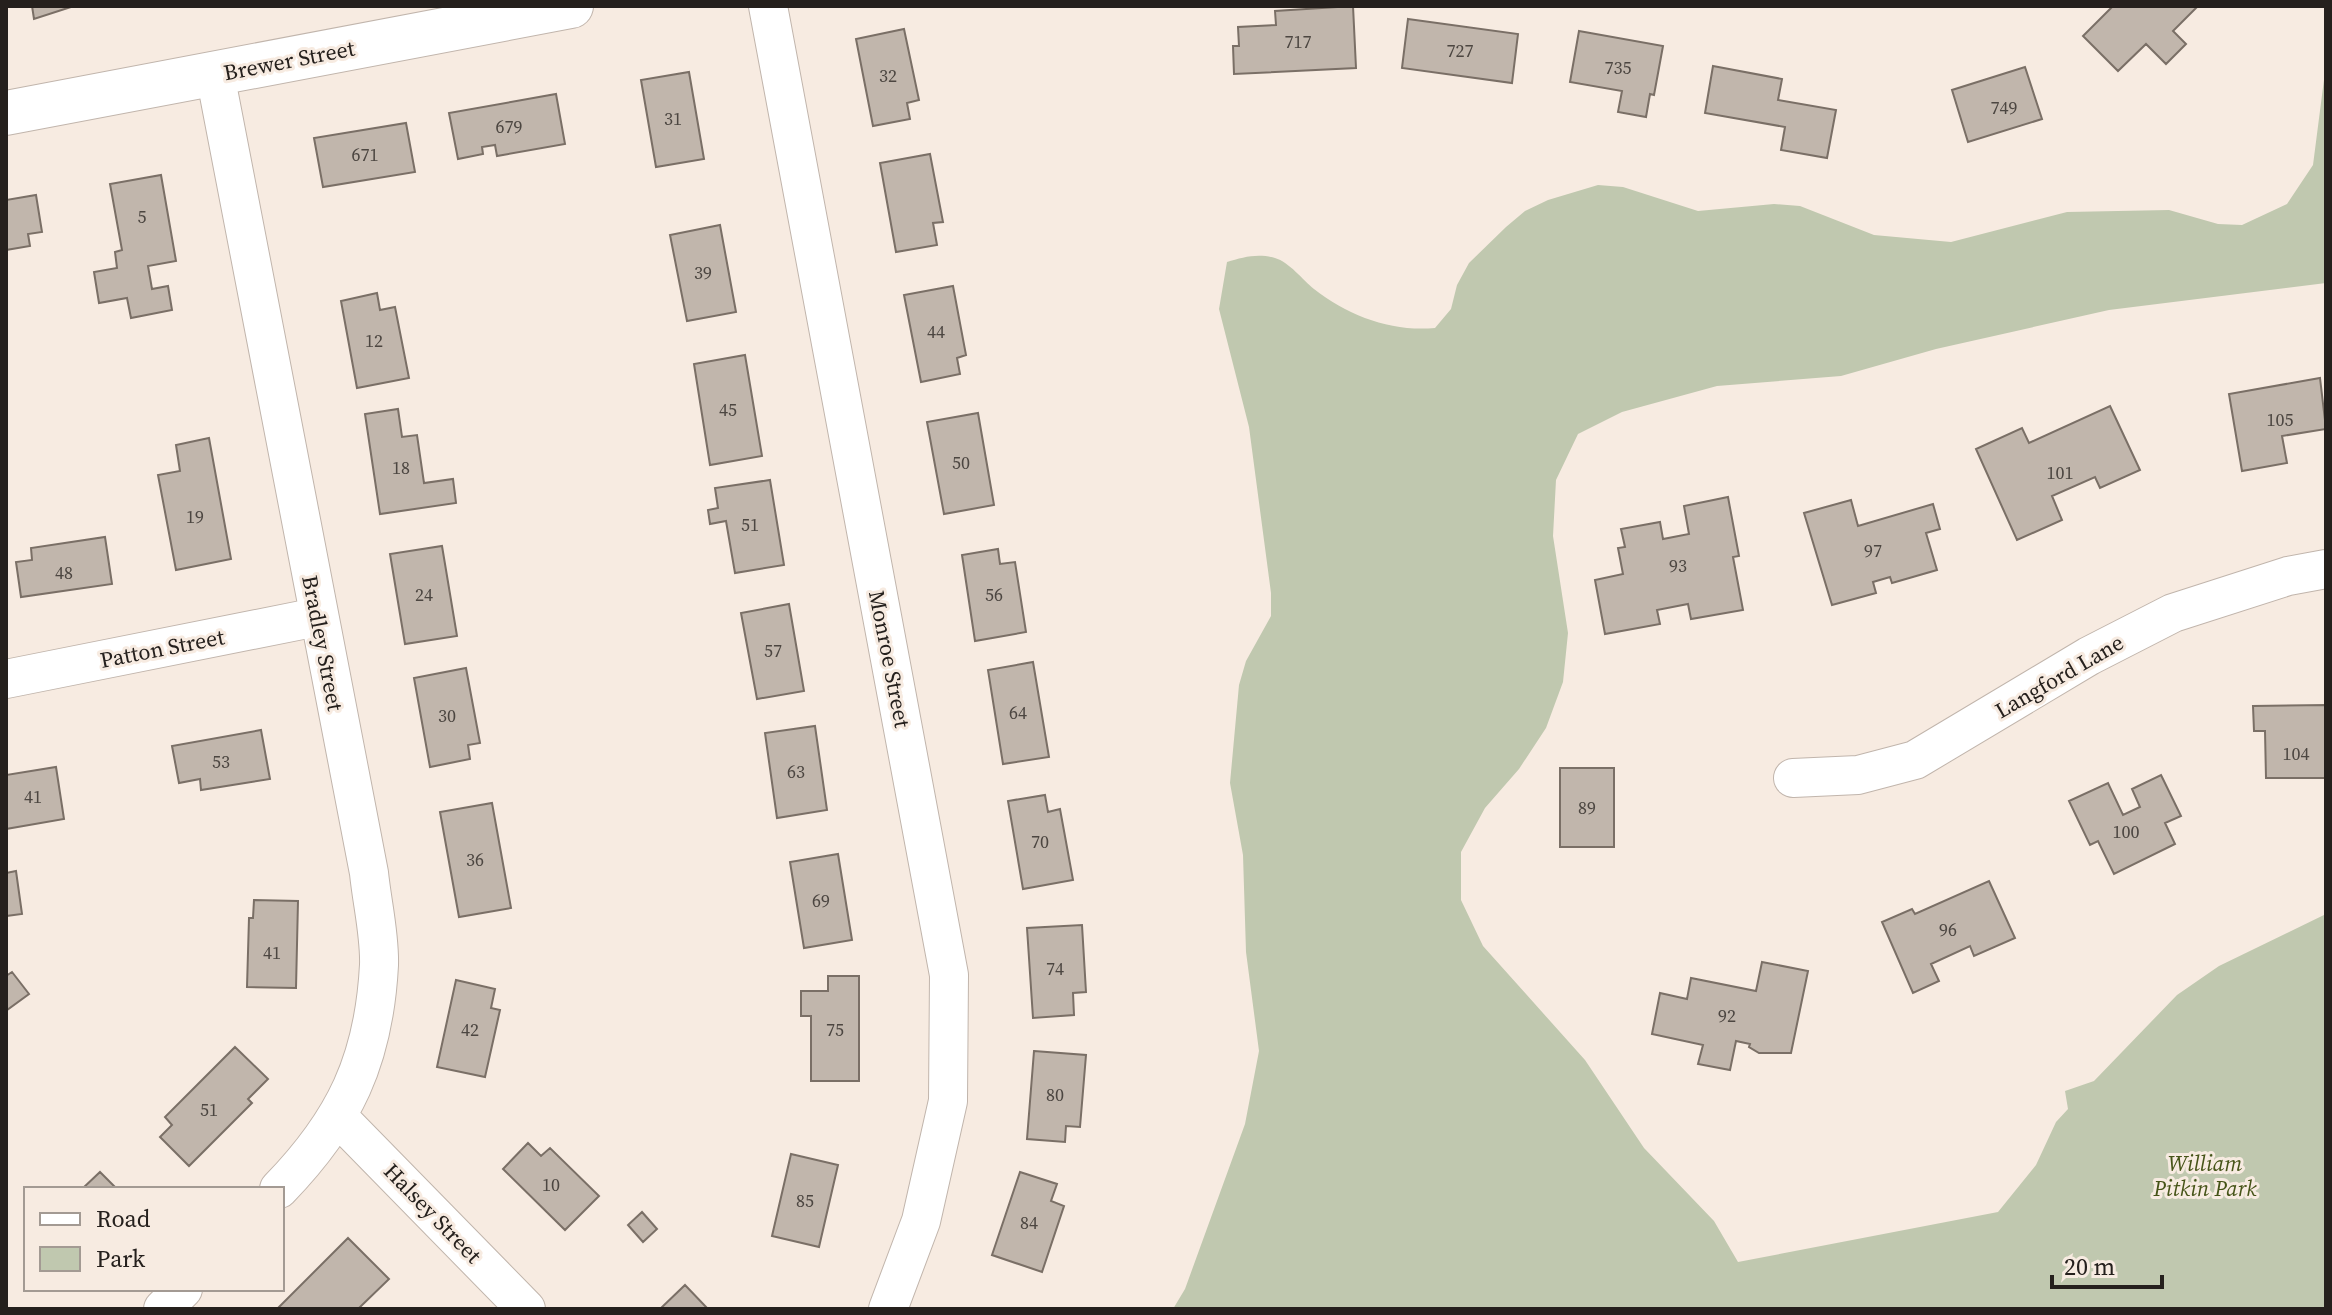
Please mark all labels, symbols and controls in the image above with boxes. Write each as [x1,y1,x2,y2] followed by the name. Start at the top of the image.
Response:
[1285,29,1312,54] house number: 717
[221,32,358,87] street label: Brewer Street
[1447,38,1474,63] house number: 727
[1605,55,1632,80] house number: 735
[879,63,897,88] house number: 32
[1991,95,2018,120] house number: 749
[664,106,682,131] house number: 31
[496,114,523,139] house number: 679
[352,142,379,167] house number: 671
[138,204,147,229] house number: 5
[694,260,712,285] house number: 39
[927,319,945,344] house number: 44
[365,328,383,353] house number: 12
[719,397,737,422] house number: 45
[2267,407,2294,432] house number: 105
[952,450,970,475] house number: 50
[392,455,410,480] house number: 18
[2047,460,2074,485] house number: 101
[186,504,204,529] house number: 19
[741,512,759,537] house number: 51
[1864,538,1882,563] house number: 97
[1669,553,1687,578] house number: 93
[55,560,73,585] house number: 48
[295,573,351,714] street label: Bradley Street
[415,582,433,607] house number: 24
[985,582,1003,607] house number: 56
[862,588,918,731] street label: Monroe Street
[97,621,228,675] street label: Patton Street
[1989,627,2129,725] street label: Langford Lane
[764,638,782,663] house number: 57
[1009,700,1027,725] house number: 64
[438,703,456,728] house number: 30
[2283,741,2310,766] house number: 104
[212,749,230,774] house number: 53
[787,759,805,784] house number: 63
[24,784,42,809] house number: 41
[1578,795,1596,820] house number: 89
[2113,819,2140,844] house number: 100
[1031,829,1049,854] house number: 70
[466,847,484,872] house number: 36
[812,888,830,913] house number: 69
[1939,917,1957,942] house number: 96
[263,940,281,965] house number: 41
[1046,956,1064,981] house number: 74
[1718,1003,1736,1028] house number: 92
[461,1017,479,1042] house number: 42
[826,1017,844,1042] house number: 75
[1046,1082,1064,1107] house number: 80
[200,1097,218,1122] house number: 51
[2152,1148,2257,1203] park label: William Pitkin Park
[378,1156,489,1270] street label: Halsey Street
[542,1172,560,1197] house number: 10
[24,1187,284,1291] legend
[796,1188,814,1213] house number: 85
[96,1202,151,1235] text: Road
[1020,1210,1038,1235] house number: 84
[2052,1239,2162,1289] scale bar
[96,1242,146,1275] text: Park
[2064,1250,2115,1283] text: 20 m

